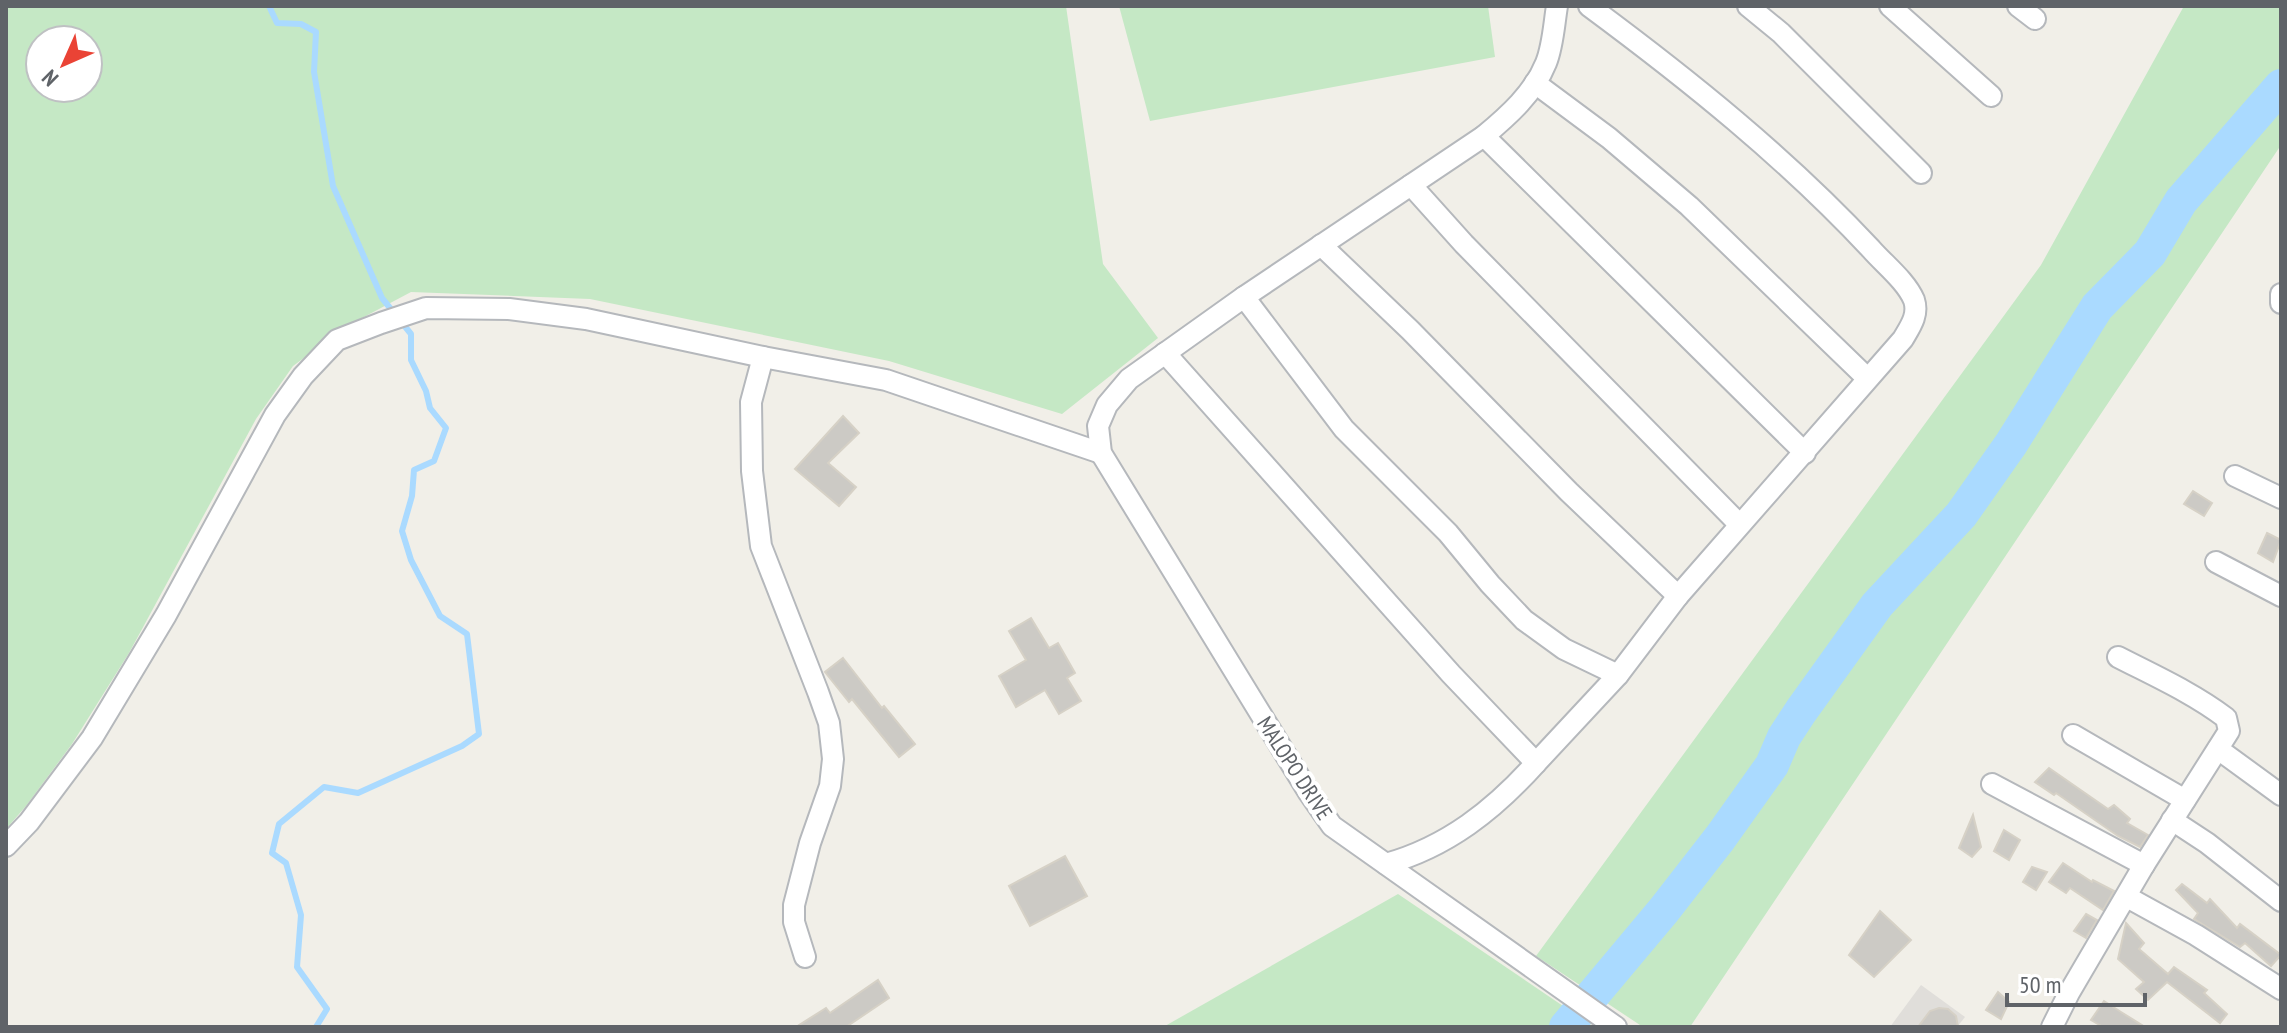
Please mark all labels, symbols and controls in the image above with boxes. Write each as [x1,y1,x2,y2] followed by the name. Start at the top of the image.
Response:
[24,24,104,104] north arrow
[36,64,64,92] text: N
[1251,711,1339,825] street label: MALOPO DRIVE
[2007,957,2145,1007] scale bar
[2019,969,2061,1000] text: 50 m

